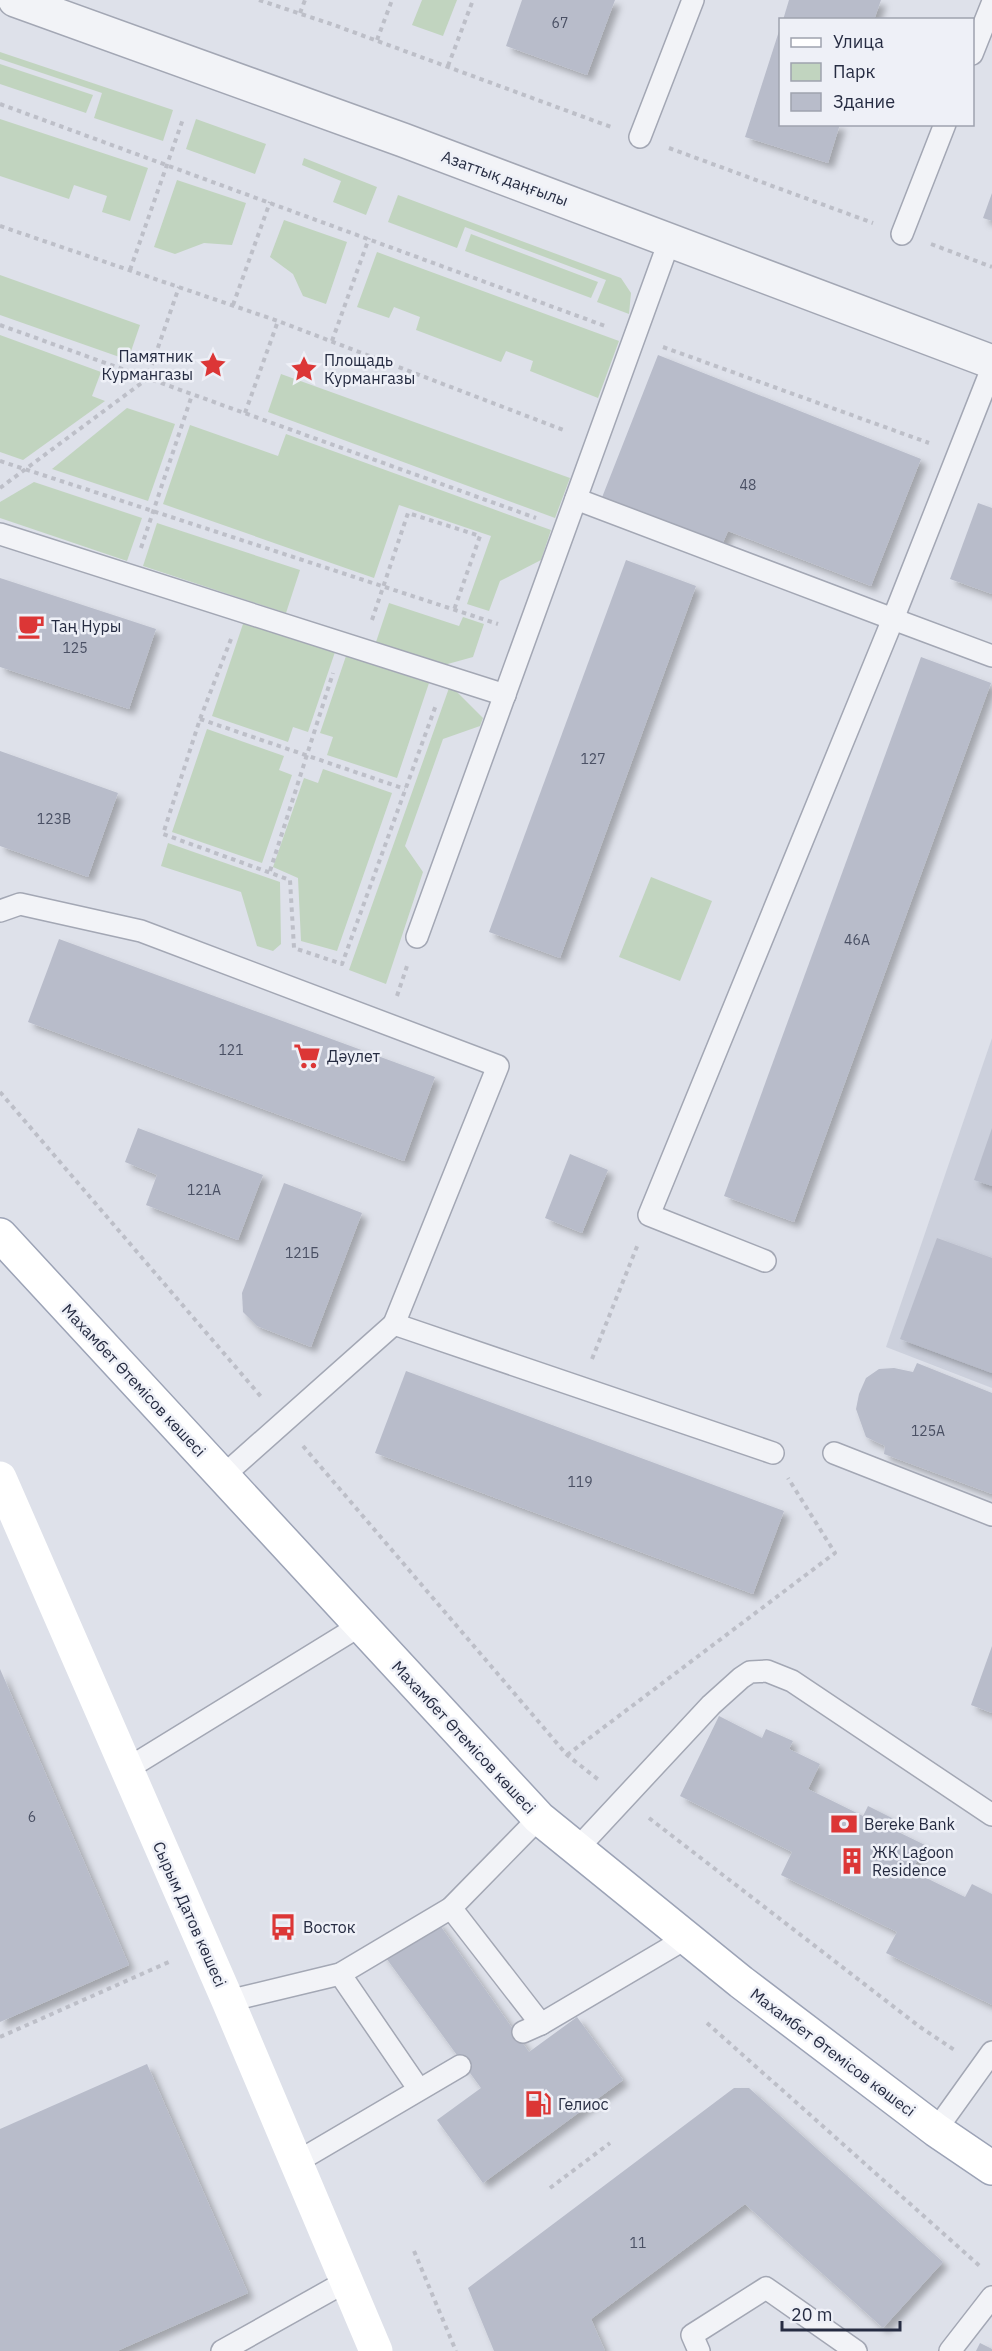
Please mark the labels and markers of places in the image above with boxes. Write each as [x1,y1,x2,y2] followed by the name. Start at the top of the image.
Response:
[102,346,193,384] place label: Памятник Курмангазы
[198,350,228,380] place icon: Памятник Курмангазы
[324,350,415,388] place label: Площадь Курмангазы
[289,354,319,384] place icon: Площадь Курмангазы
[16,611,46,641] cafe icon: Таң Нуры
[51,616,121,636] place label: Таң Нуры
[292,1041,322,1071] supermarket icon: Дәулет
[327,1046,381,1066] place label: Дәулет
[829,1809,859,1839] bank icon: Bereke Bank
[864,1814,956,1834] place label: Bereke Bank
[872,1842,954,1880] place label: ЖК Lagoon Residence
[837,1846,867,1876] building icon: ЖК Lagoon Residence
[268,1912,298,1942] bus stop icon: Восток
[303,1917,356,1937] place label: Восток
[523,2089,553,2119] fuel station icon: Гелиос
[558,2094,609,2114] place label: Гелиос

